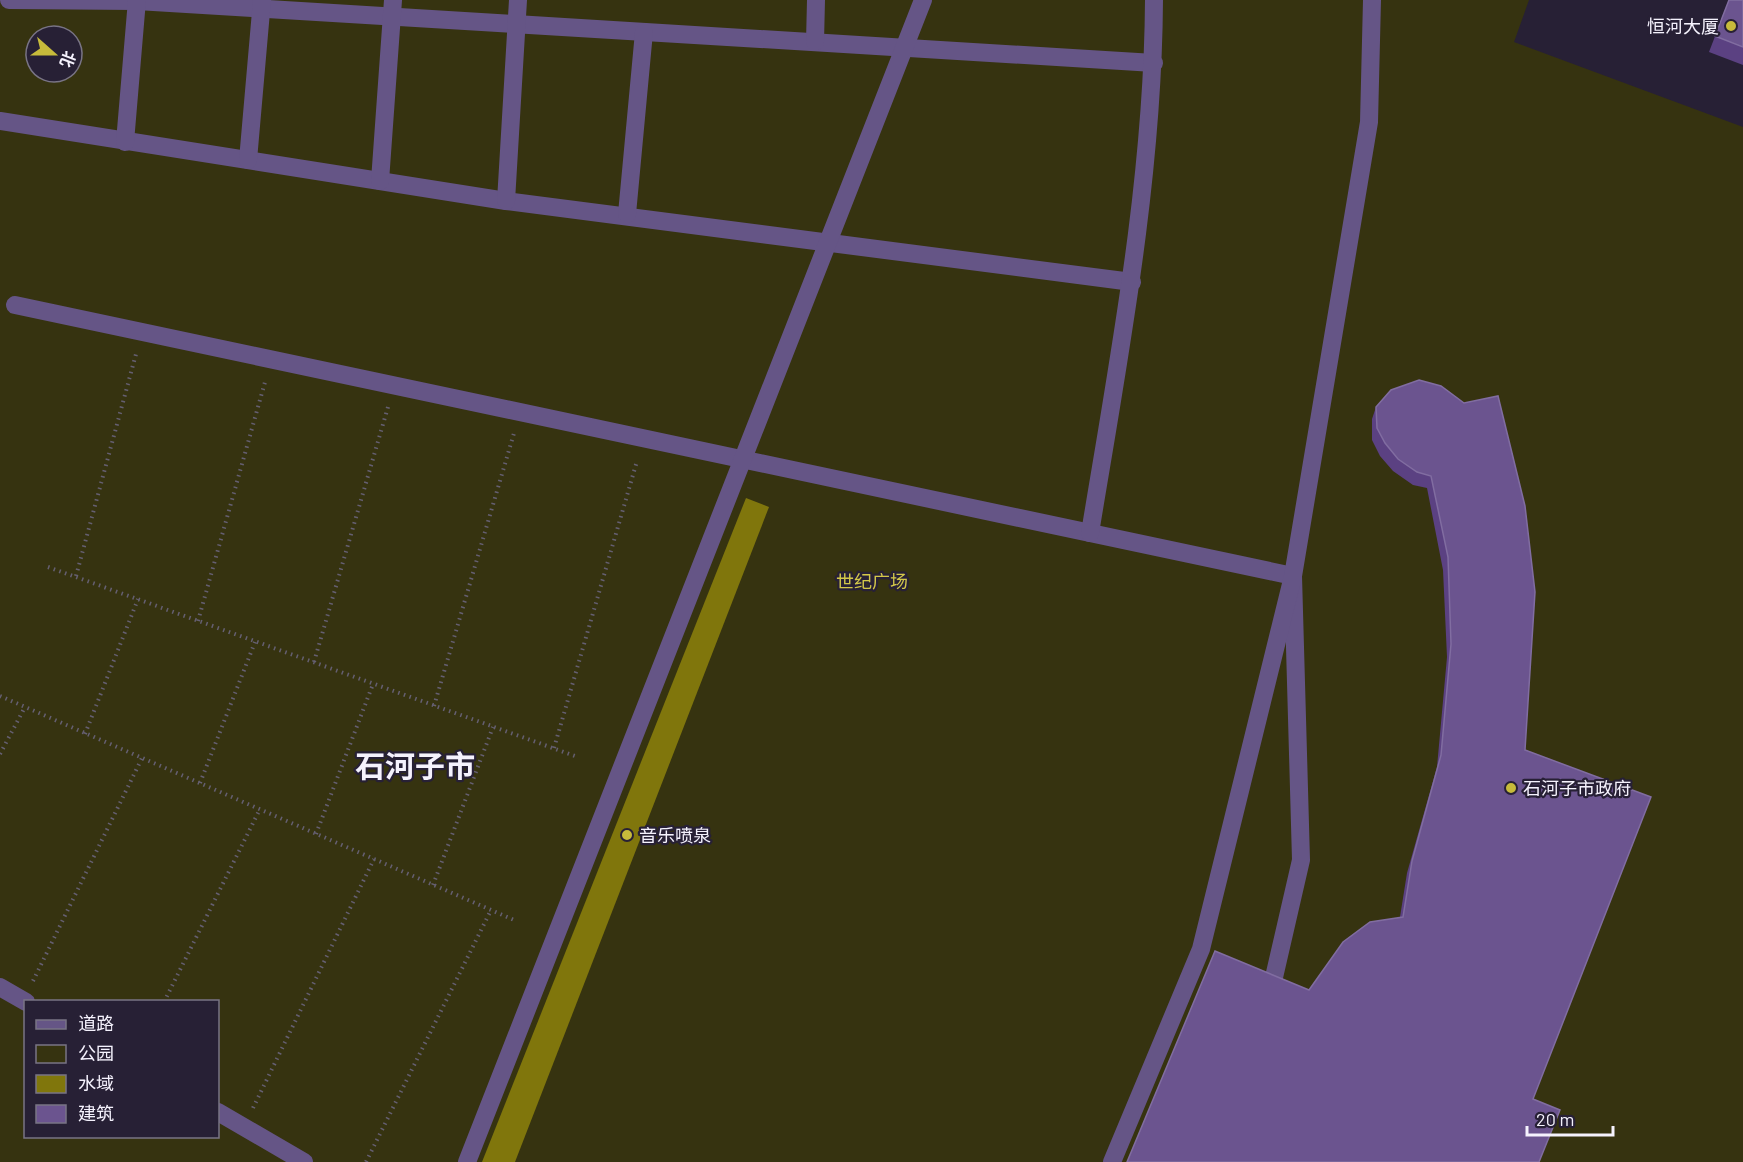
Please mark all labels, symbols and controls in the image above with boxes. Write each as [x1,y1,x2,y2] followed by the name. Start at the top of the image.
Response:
[1647,15,1719,37] place label: 恒河大厦
[1724,19,1738,33] marker: 恒河大厦
[24,24,84,84] north arrow
[57,49,80,70] text: 北
[836,570,908,592] park label: 世纪广场
[355,747,475,783] district label: 石河子市
[1523,777,1631,799] place label: 石河子市政府
[1504,781,1518,795] marker: 石河子市政府
[639,824,711,846] place label: 音乐喷泉
[620,828,634,842] marker: 音乐喷泉
[24,1000,219,1138] legend
[78,1012,114,1034] text: 道路
[78,1042,114,1064] text: 公园
[78,1072,114,1094] text: 水域
[1527,1099,1612,1137] scale bar
[78,1102,114,1124] text: 建筑
[1536,1108,1574,1130] text: 20 m

